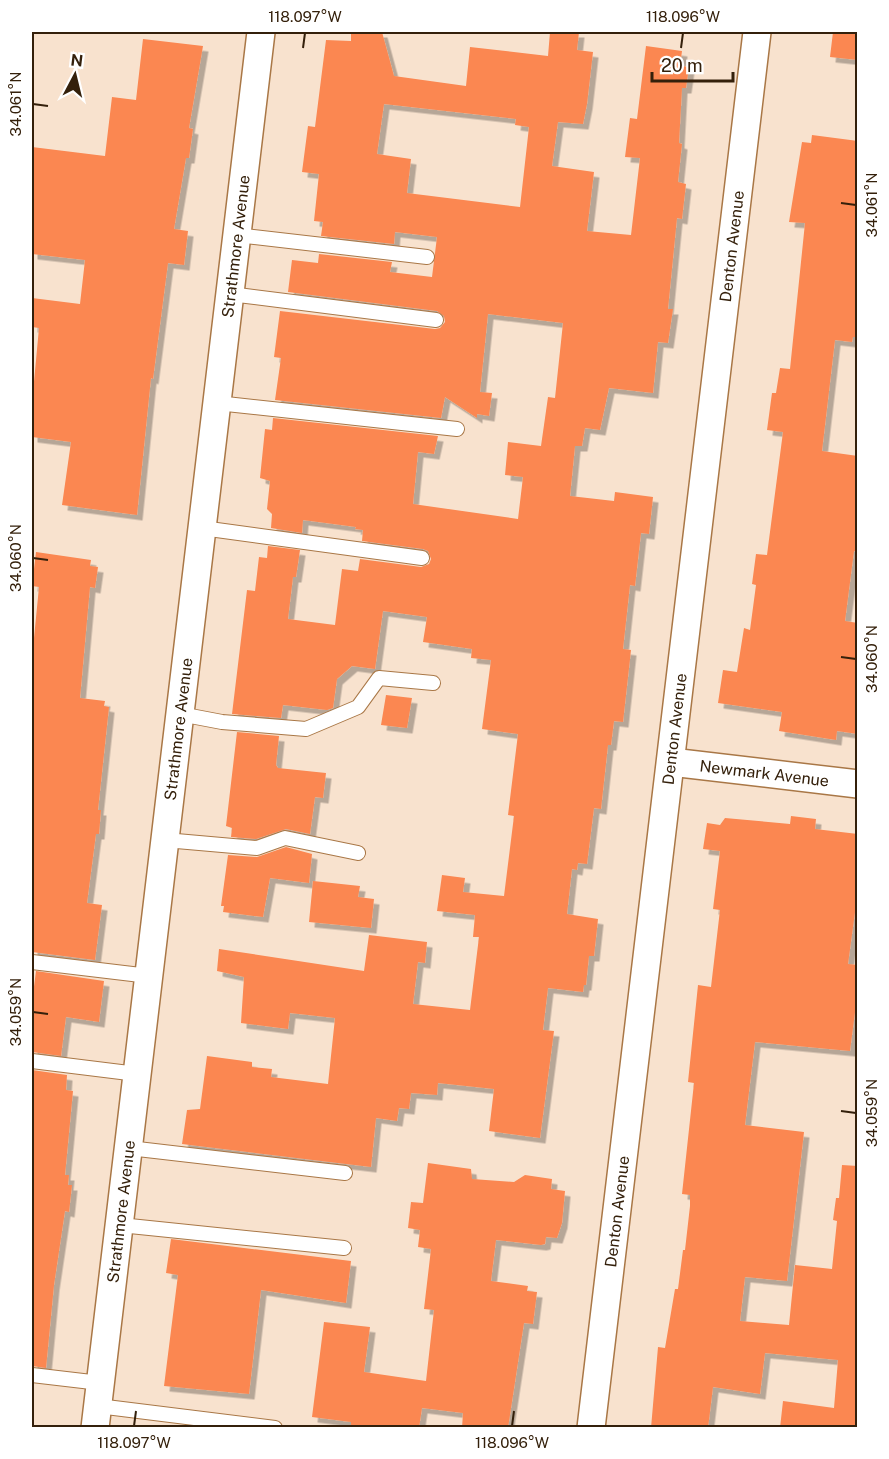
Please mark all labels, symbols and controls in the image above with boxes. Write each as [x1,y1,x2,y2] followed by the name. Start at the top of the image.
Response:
[268,8,342,25] text: 118.097°W
[646,8,720,25] text: 118.096°W
[45,45,105,105] north arrow
[652,45,733,83] scale bar
[69,50,84,71] text: N
[661,55,703,76] text: 20 m
[7,71,24,137] text: 34.061°N
[863,172,880,238] text: 34.061°N
[218,174,254,319] street label: Strathmore Avenue
[716,190,748,303] street label: Denton Avenue
[7,524,24,592] text: 34.060°N
[863,625,880,693] text: 34.060°N
[161,657,197,801] street label: Strathmore Avenue
[659,672,691,786] street label: Denton Avenue
[699,756,830,791] street label: Newmark Avenue
[7,978,24,1046] text: 34.059°N
[863,1079,880,1147] text: 34.059°N
[103,1139,139,1284] street label: Strathmore Avenue
[601,1155,633,1268] street label: Denton Avenue
[97,1434,171,1451] text: 118.097°W
[475,1434,549,1451] text: 118.096°W

